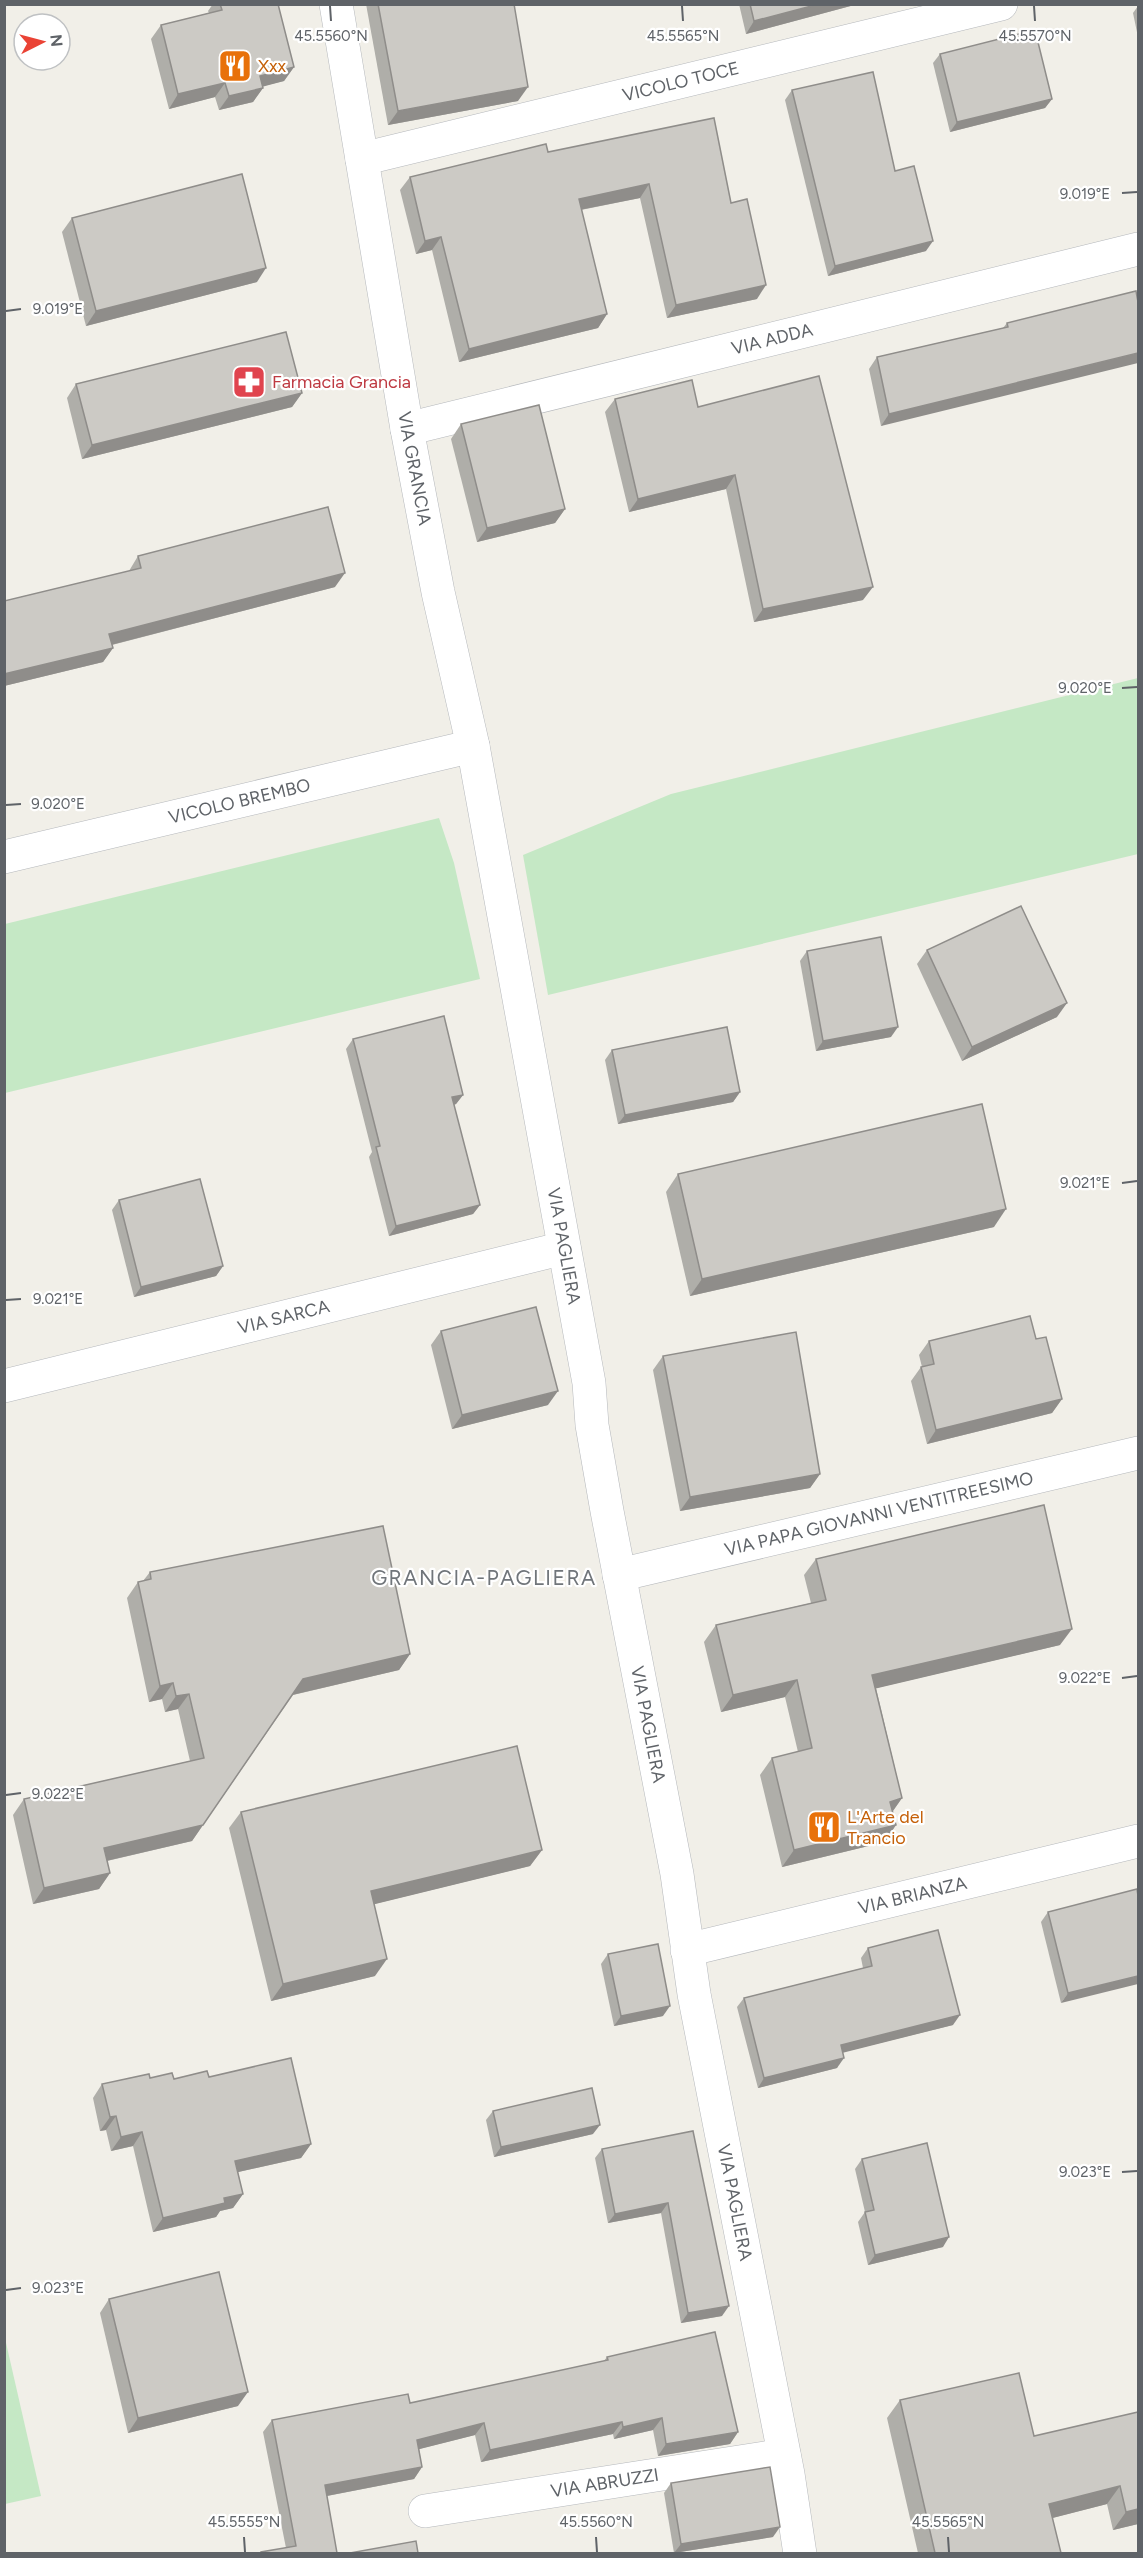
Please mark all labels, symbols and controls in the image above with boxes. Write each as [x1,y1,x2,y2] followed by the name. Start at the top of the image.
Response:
[12,12,72,72] north arrow
[294,27,368,45] text: 45.5560°N
[647,27,719,45] text: 45.5565°N
[998,27,1072,45] text: 45.5570°N
[46,33,67,48] text: N
[217,48,253,84] restaurant icon: Xxx
[258,55,287,77] place label: Xxx
[620,57,741,106] street label: VICOLO TOCE
[1060,185,1110,203] text: 9.019°E
[33,300,83,318] text: 9.019°E
[729,318,815,360] street label: VIA ADDA
[231,364,267,400] pharmacy icon: Farmacia Grancia
[272,371,411,393] place label: Farmacia Grancia
[393,410,436,527] street label: VIA GRANCIA
[1058,679,1112,697] text: 9.020°E
[166,774,313,829] street label: VICOLO BREMBO
[31,795,85,813] text: 9.020°E
[1060,1174,1110,1192] text: 9.021°E
[543,1186,585,1306] street label: VIA PAGLIERA
[33,1290,83,1308] text: 9.021°E
[236,1295,332,1339] street label: VIA SARCA
[722,1467,1036,1561] street label: VIA PAPA GIOVANNI VENTITREESIMO
[371,1565,597,1590] district label: GRANCIA-PAGLIERA
[626,1664,670,1785] street label: VIA PAGLIERA
[1059,1669,1111,1687] text: 9.022°E
[32,1785,84,1803] text: 9.022°E
[847,1806,924,1849] place label: L'Arte del Trancio
[806,1809,842,1845] restaurant icon: L'Arte del Trancio
[856,1872,969,1919] street label: VIA BRIANZA
[713,2142,757,2263] street label: VIA PAGLIERA
[1059,2163,1111,2181] text: 9.023°E
[32,2279,84,2297] text: 9.023°E
[549,2464,660,2502] street label: VIA ABRUZZI
[208,2513,280,2531] text: 45.5555°N
[559,2513,633,2531] text: 45.5560°N
[912,2513,984,2531] text: 45.5565°N

